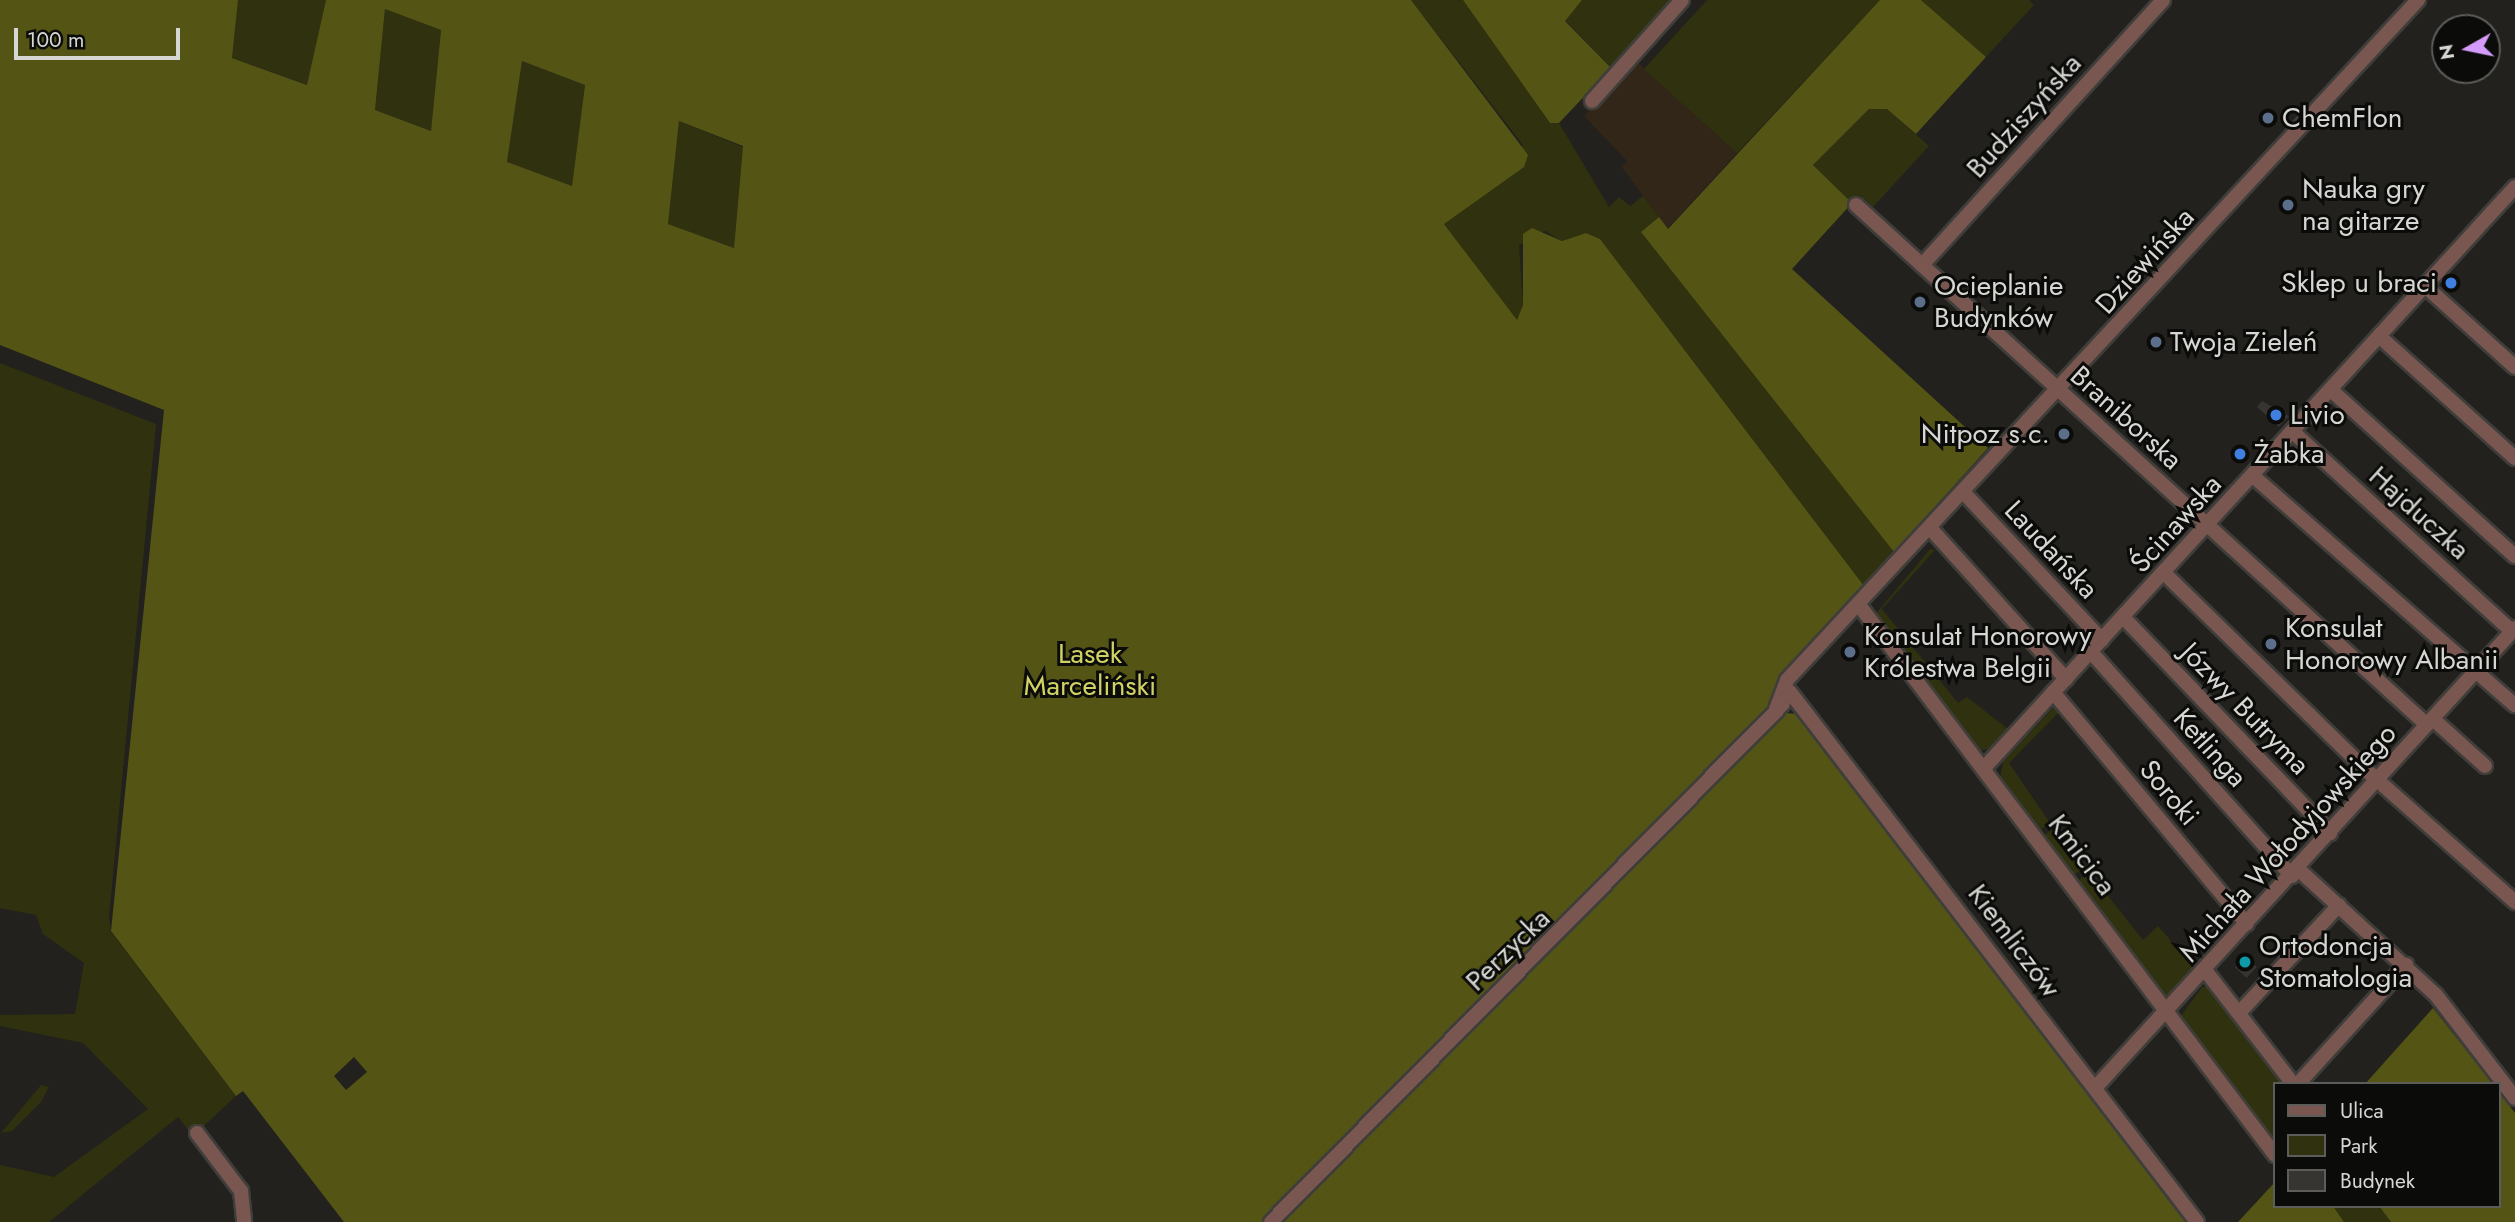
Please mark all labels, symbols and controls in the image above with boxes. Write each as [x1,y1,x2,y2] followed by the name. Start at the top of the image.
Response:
[18,14,184,58] scale bar
[2431,14,2501,84] north arrow
[27,25,84,55] text: 100 m
[2432,42,2461,62] text: N
[1960,47,2088,185] street label: Budziszyńska
[2282,101,2403,135] place label: ChemFlon
[2260,110,2276,126] marker: ChemFlon
[2302,172,2425,238] place label: Nauka gry na gitarze
[2280,197,2296,213] marker: Nauka gry na gitarze
[2089,201,2201,321] street label: Dziewińska
[2281,266,2437,300] place label: Sklep u braci
[1934,269,2063,335] place label: Ocieplanie Budynków
[2443,275,2459,291] marker: Sklep u braci
[1912,294,1928,310] marker: Ocieplanie Budynków
[2170,325,2317,359] place label: Twoja Zieleń
[2148,334,2164,350] marker: Twoja Zieleń
[2063,359,2189,477] street label: Braniborska
[2290,398,2345,432] place label: Livio
[2268,407,2284,423] marker: Livio
[1921,417,2050,451] place label: Nitpoz s.c.
[2056,426,2072,442] marker: Nitpoz s.c.
[2254,437,2324,471] place label: Żabka
[2232,446,2248,462] marker: Żabka
[2362,459,2476,567] street label: Hajduczka
[2123,468,2229,580] street label: Ścinawska
[1997,494,2105,606] street label: Laudańska
[2285,611,2499,677] place label: Konsulat Honorowy Albanii
[1864,619,2092,685] place label: Konsulat Honorowy Królestwa Belgii
[2174,636,2316,782] street label: Józwy Butryma
[2263,636,2279,652] marker: Konsulat Honorowy Albanii
[1024,637,1156,703] park label: Lasek Marceliński
[1842,644,1858,660] marker: Konsulat Honorowy Królestwa Belgii
[2166,702,2254,794] street label: Ketlinga
[2172,717,2404,969] street label: Michała Wołodyjowskiego
[2132,754,2206,832] street label: Soroki
[2041,808,2123,902] street label: Kmicica
[1961,878,2067,1004] street label: Kiemliczów
[1459,902,1557,998] street label: Perzycka
[2259,929,2412,995] place label: Ortodoncja Stomatologia
[2237,954,2253,970] marker: Ortodoncja Stomatologia
[2274,1082,2501,1208] legend
[2340,1096,2384,1126] text: Ulica
[2340,1131,2377,1161] text: Park
[2340,1166,2415,1196] text: Budynek

